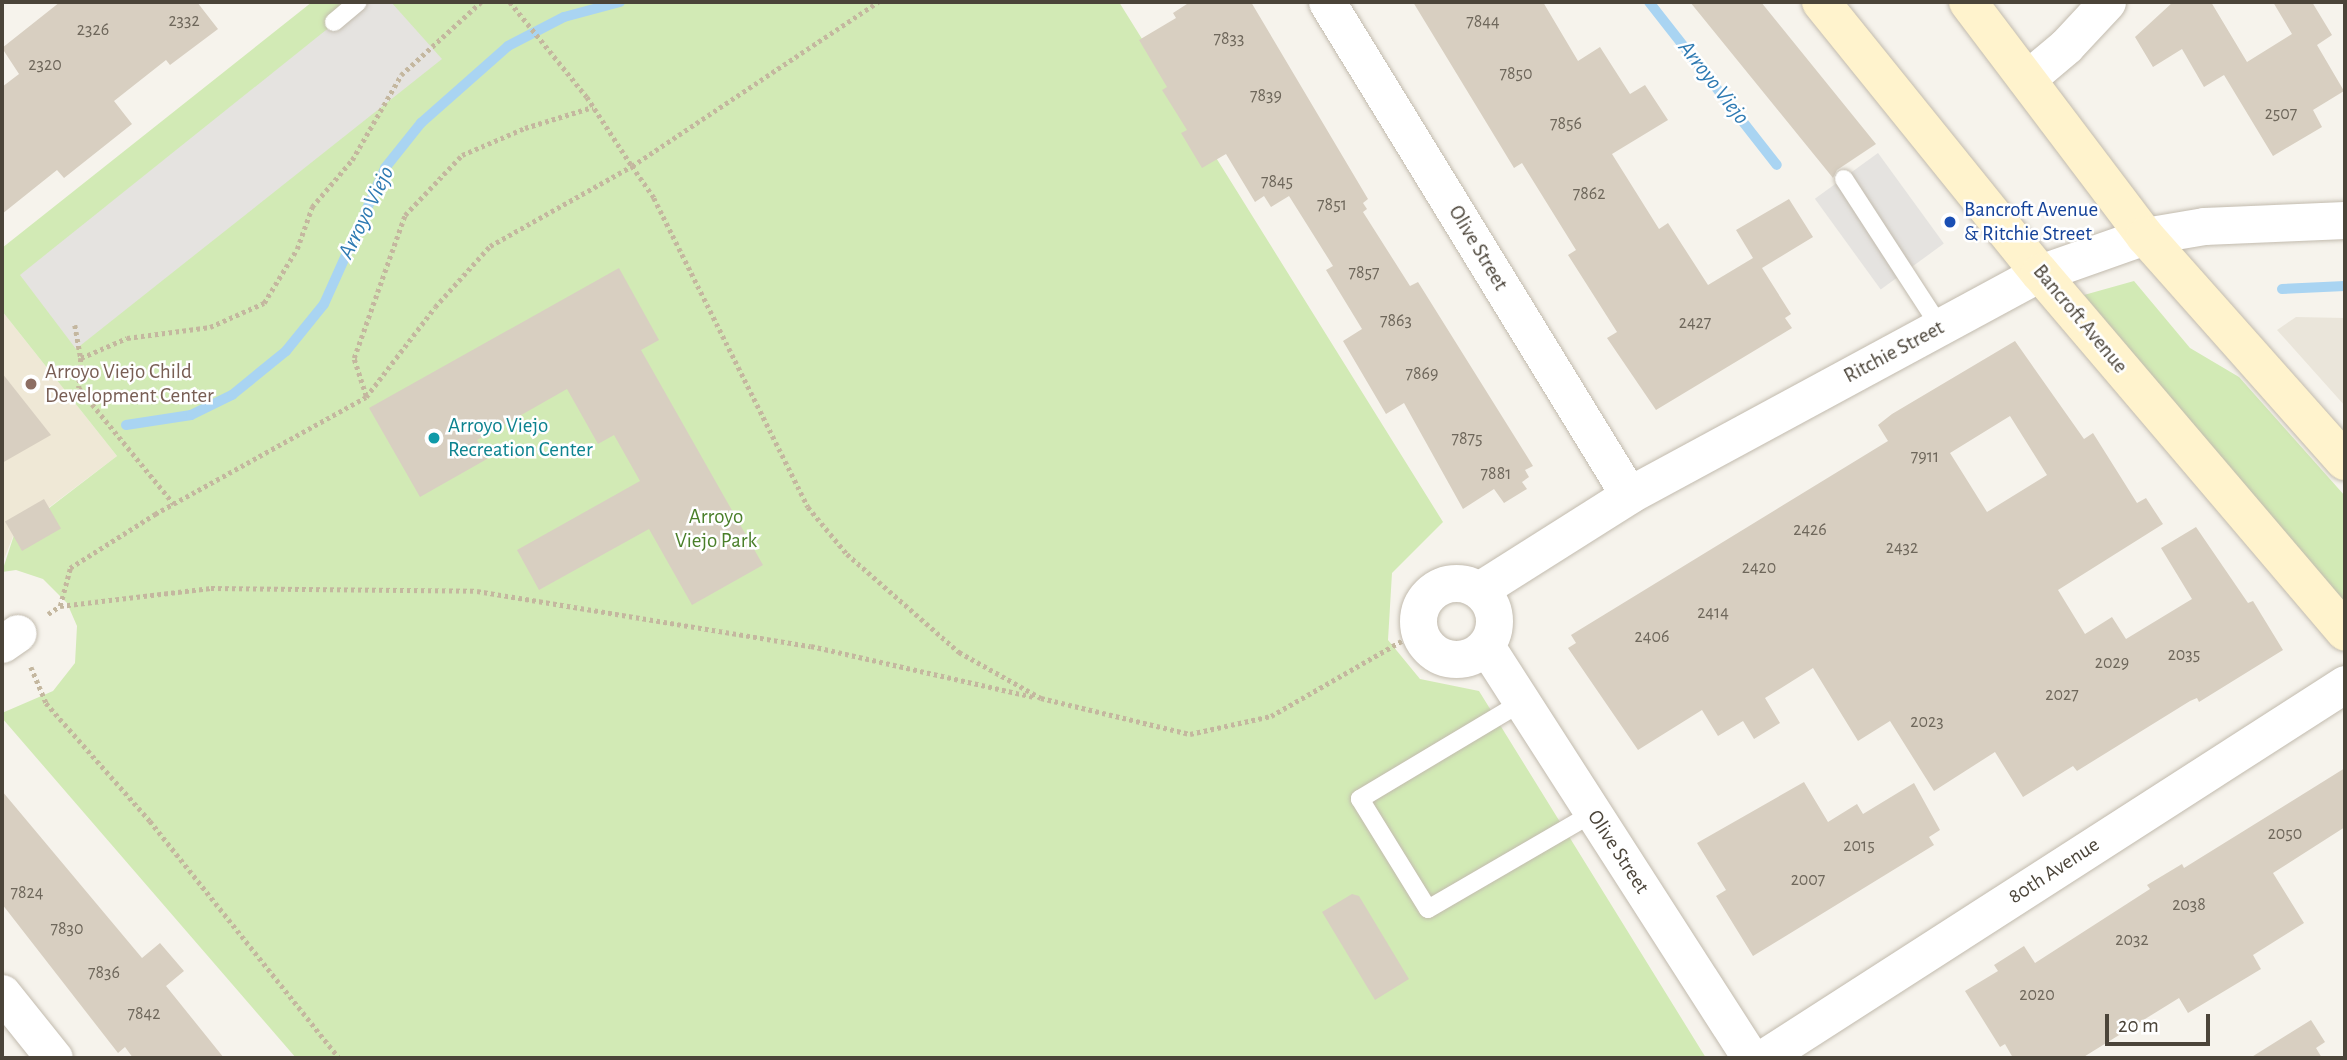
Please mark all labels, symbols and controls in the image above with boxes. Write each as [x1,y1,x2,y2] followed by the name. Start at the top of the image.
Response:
[168,10,200,32] house number: 2332
[1466,11,1500,33] house number: 7844
[77,19,109,41] house number: 2326
[1214,28,1244,50] house number: 7833
[1672,35,1754,131] water label: Arroyo Viejo
[28,54,62,76] house number: 2320
[1499,63,1533,85] house number: 7850
[1250,85,1282,107] house number: 7839
[2265,103,2297,125] house number: 2507
[1550,113,1582,135] house number: 7856
[333,162,401,264] water label: Arroyo Viejo
[1261,171,1293,193] house number: 7845
[1573,183,1605,205] house number: 7862
[1317,194,1347,216] house number: 7851
[1964,197,2098,247] place label: Bancroft Avenue & Ritchie Street
[1443,201,1513,295] street label: Olive Street
[1942,214,1958,230] marker: Bancroft Avenue & Ritchie Street
[2027,260,2133,378] street label: Bancroft Avenue
[1348,262,1380,284] house number: 7857
[1380,310,1412,332] house number: 7863
[1679,312,1711,334] house number: 2427
[1840,315,1948,389] street label: Ritchie Street
[45,359,214,409] place label: Arroyo Viejo Child Development Center
[1406,363,1438,385] house number: 7869
[23,376,39,392] marker: Arroyo Viejo Child Development Center
[448,413,593,463] place label: Arroyo Viejo Recreation Center
[1451,428,1483,450] house number: 7875
[426,430,442,446] marker: Arroyo Viejo Recreation Center
[1911,446,1939,468] house number: 7911
[1481,463,1511,485] house number: 7881
[675,504,757,554] park label: Arroyo Viejo Park
[1793,519,1827,541] house number: 2426
[1886,537,1918,559] house number: 2432
[1742,557,1776,579] house number: 2420
[1697,602,1729,624] house number: 2414
[1635,626,1669,648] house number: 2406
[2168,644,2200,666] house number: 2035
[2095,652,2129,674] house number: 2029
[2045,684,2079,706] house number: 2027
[1910,711,1944,733] house number: 2023
[1582,805,1654,899] street label: Olive Street
[2268,823,2302,845] house number: 2050
[2004,832,2104,910] street label: 80th Avenue
[1843,835,1875,857] house number: 2015
[1791,869,1825,891] house number: 2007
[11,882,43,904] house number: 7824
[2172,894,2206,916] house number: 2038
[51,918,83,940] house number: 7830
[2115,929,2149,951] house number: 2032
[88,962,120,984] house number: 7836
[2019,984,2055,1006] house number: 2020
[2109,1000,2214,1044] scale bar
[128,1003,160,1025] house number: 7842
[2118,1015,2159,1036] text: 20 m

